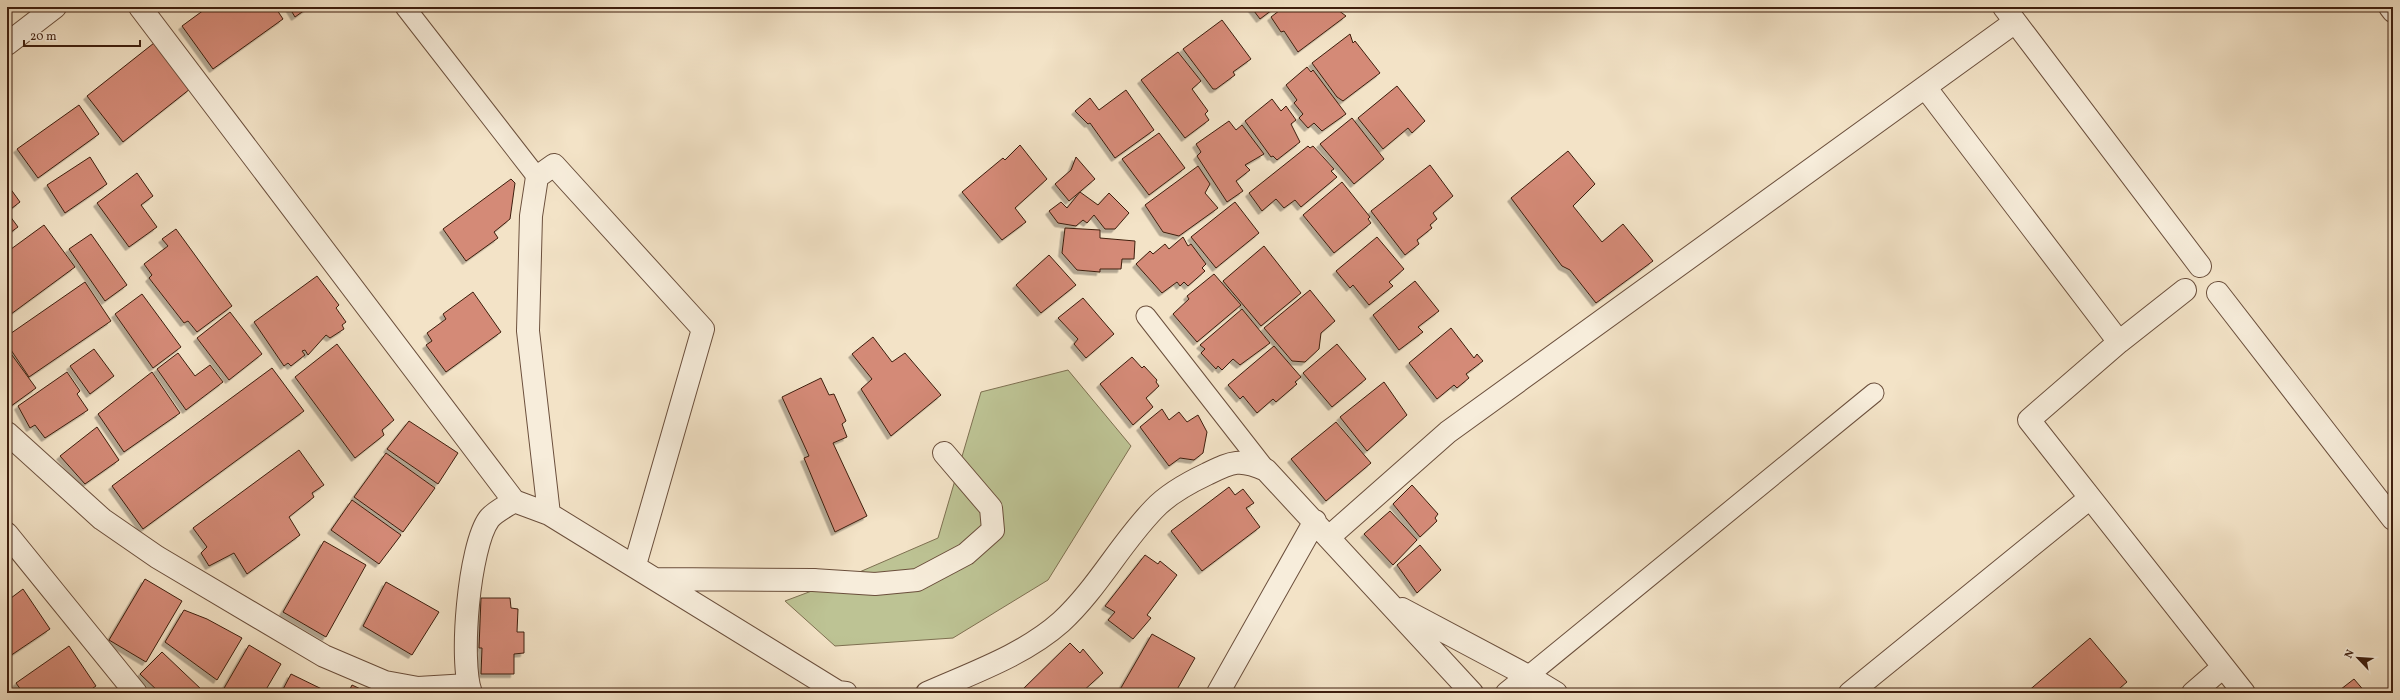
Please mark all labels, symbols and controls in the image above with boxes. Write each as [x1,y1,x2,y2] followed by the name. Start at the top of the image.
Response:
[24,22,140,48] scale bar
[30,29,57,45] text: 20 m
[2338,638,2378,678] north arrow
[2342,648,2359,661] text: N

